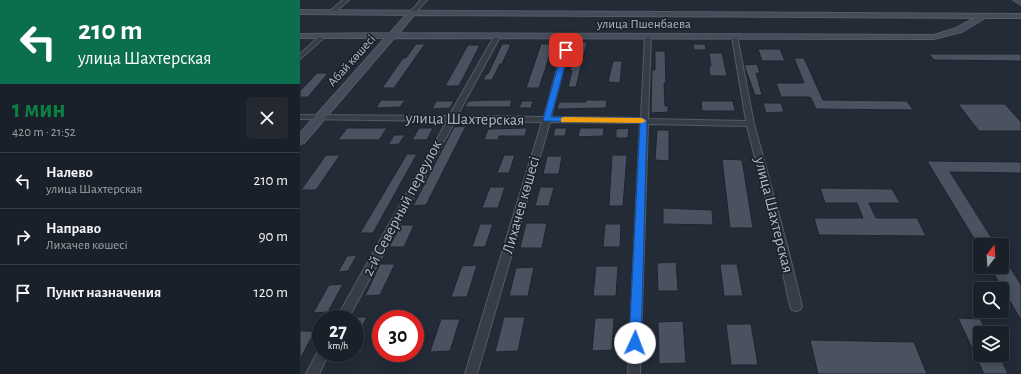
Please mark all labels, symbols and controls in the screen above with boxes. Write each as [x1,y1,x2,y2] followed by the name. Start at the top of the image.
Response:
[12,16,64,68] icon: left
[78,17,143,45] text: 210 m
[596,18,691,31] street label: улица Пшенбаева
[326,33,378,89] street label: Абай көшесі
[549,33,583,67] pin
[555,39,577,61] icon: arrive
[78,50,212,68] text: улица Шахтерская
[246,97,288,139] button: close
[12,98,66,122] text: 1 мин
[404,110,525,129] street label: улица Шахтерская
[12,126,76,139] text: 420 m · 21:52
[359,137,446,279] street label: 2-й Северный переулок
[751,154,796,275] street label: улица Шахтерская
[499,155,543,255] street label: Лихачев көшесі
[46,165,93,180] text: Налево
[12,170,34,192] icon: left
[254,173,288,188] text: 210 m
[46,183,142,196] text: улица Шахтерская
[46,221,101,236] text: Направо
[12,226,34,248] icon: right
[259,229,288,244] text: 90 m
[973,238,1009,274] north arrow
[973,238,1009,362] map controls
[46,239,128,252] text: Лихачев көшесі
[12,282,34,304] icon: arrive
[973,282,1009,318] button: search
[46,285,161,300] text: Пункт назначения
[254,285,288,300] text: 120 m
[372,310,424,362] speed limit sign: 30
[329,321,347,341] text: 27
[614,322,656,364] position arrow
[973,326,1009,362] button: layers
[328,341,348,351] text: km/h

